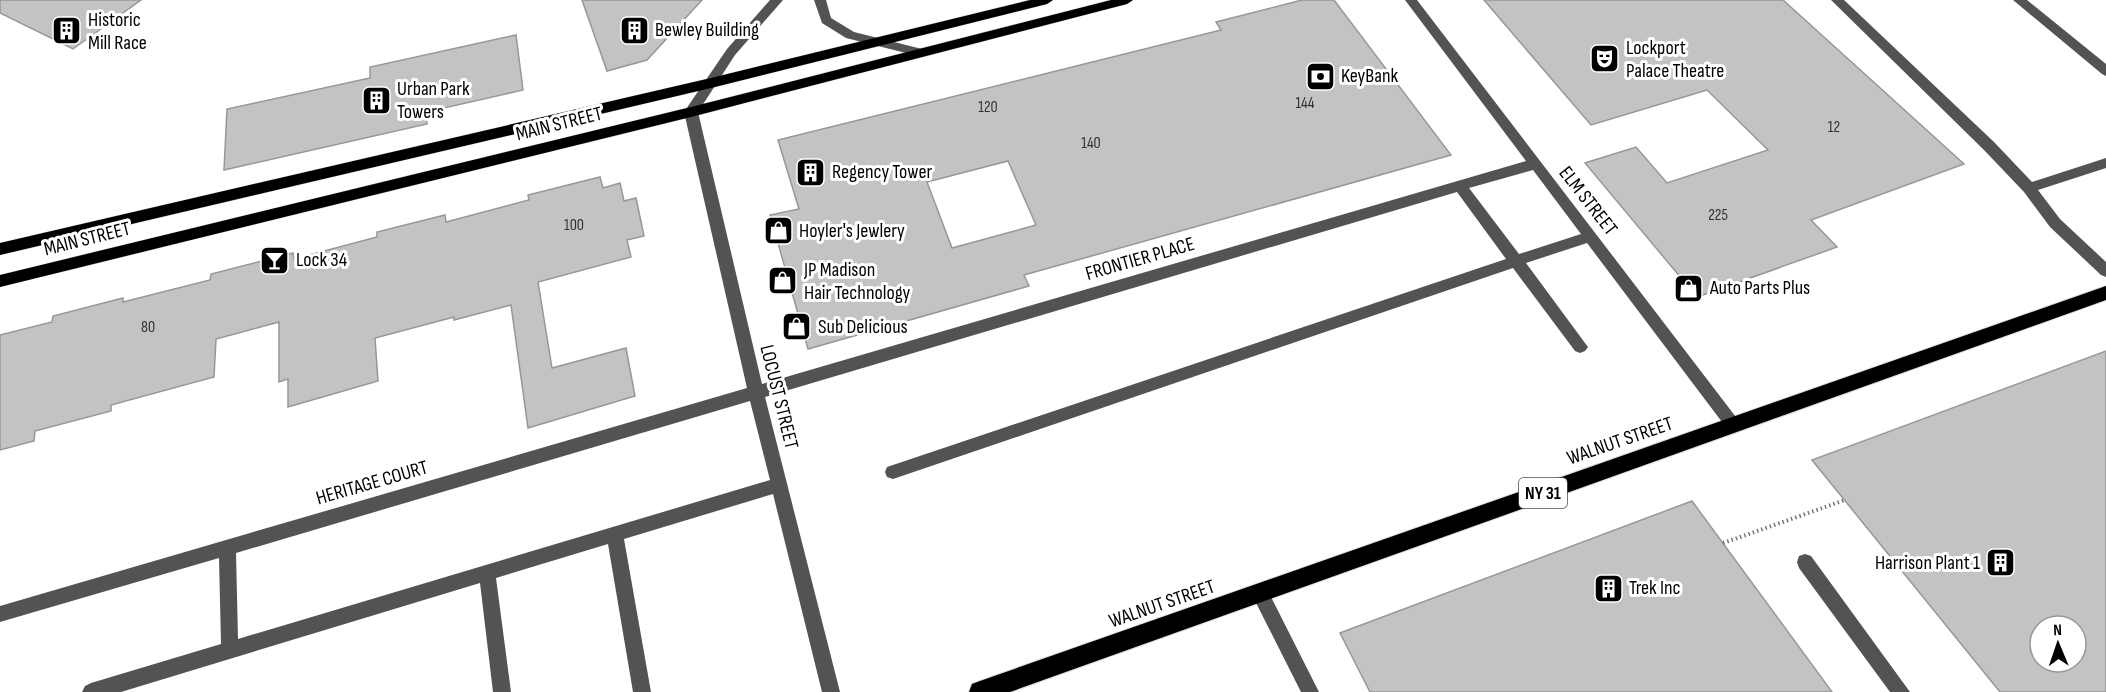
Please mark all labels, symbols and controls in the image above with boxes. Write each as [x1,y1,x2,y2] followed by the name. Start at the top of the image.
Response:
[88,8,147,55] place label: Historic Mill Race
[618,14,650,46] building icon: Bewley Building
[51,15,83,47] building icon: Historic Mill Race
[655,18,759,42] place label: Bewley Building
[1626,36,1724,83] place label: Lockport Palace Theatre
[1589,43,1621,75] theatre icon: Lockport Palace Theatre
[1304,60,1336,92] bank icon: KeyBank
[1341,64,1399,88] place label: KeyBank
[397,77,470,124] place label: Urban Park Towers
[360,84,392,116] building icon: Urban Park Towers
[1295,94,1315,113] house number: 144
[978,98,998,117] house number: 120
[513,102,605,146] street label: MAIN STREET
[1828,118,1840,137] house number: 12
[1081,134,1101,153] house number: 140
[795,156,827,188] building icon: Regency Tower
[832,160,933,184] place label: Regency Tower
[1554,162,1622,240] street label: ELM STREET
[1708,206,1728,225] house number: 225
[762,215,794,247] shop icon: Hoyler's Jewlery
[564,216,584,235] house number: 100
[41,217,133,261] street label: MAIN STREET
[799,219,905,243] place label: Hoyler's Jewlery
[1083,232,1197,286] street label: FRONTIER PLACE
[259,244,291,276] bar icon: Lock 34
[296,248,347,272] place label: Lock 34
[803,258,910,305] place label: JP Madison Hair Technology
[767,265,799,297] shop icon: JP Madison Hair Technology
[1673,272,1705,304] shop icon: Auto Parts Plus
[1709,276,1810,300] place label: Auto Parts Plus
[781,311,813,343] shop icon: Sub Delicious
[818,315,908,339] place label: Sub Delicious
[141,318,155,337] house number: 80
[754,342,804,452] street label: LOCUST STREET
[1564,412,1676,470] street label: WALNUT STREET
[313,456,431,510] street label: HERITAGE COURT
[1519,478,1567,508] road number: NY 31
[1985,547,2017,579] building icon: Harrison Plant 1
[1875,551,1980,575] place label: Harrison Plant 1
[1592,572,1624,604] building icon: Trek Inc
[1106,575,1218,633] street label: WALNUT STREET
[1629,576,1681,600] place label: Trek Inc
[2028,614,2088,674] north arrow
[2053,621,2062,640] text: N

